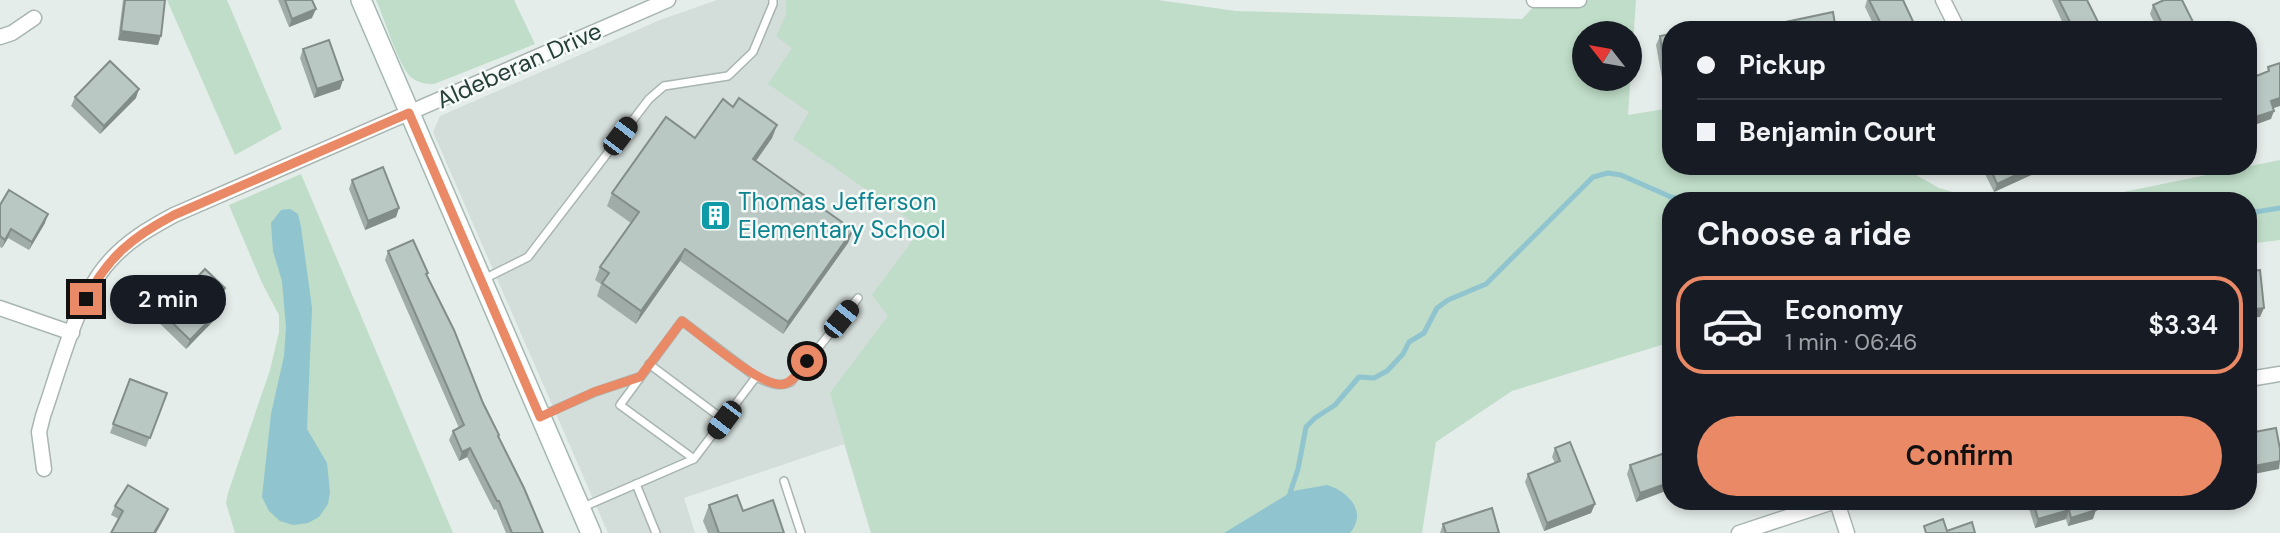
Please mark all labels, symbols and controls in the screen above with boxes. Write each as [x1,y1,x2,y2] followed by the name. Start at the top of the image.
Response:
[432,15,606,115] street label: Aldeberan Drive
[1572,21,1642,91] north arrow
[1572,21,1642,91] map controls
[1739,48,1826,82] text: Pickup
[599,113,642,159] car
[1739,115,1936,149] text: Benjamin Court
[738,186,946,245] place label: Thomas Jefferson Elementary School
[698,198,732,232] building icon: Thomas Jefferson Elementary School
[1697,213,1912,255] text: Choose a ride
[110,274,226,324] callout: 2 min
[70,283,102,315] route end
[138,284,198,314] text: 2 min
[1785,293,1903,327] text: Economy
[1701,294,1764,357] icon: car
[820,296,863,342] car
[2149,308,2218,342] text: $3.34
[1785,327,1918,357] text: 1 min · 06:46
[791,345,823,377] route start
[703,397,746,443] car
[1697,416,2222,496] button: Confirm

